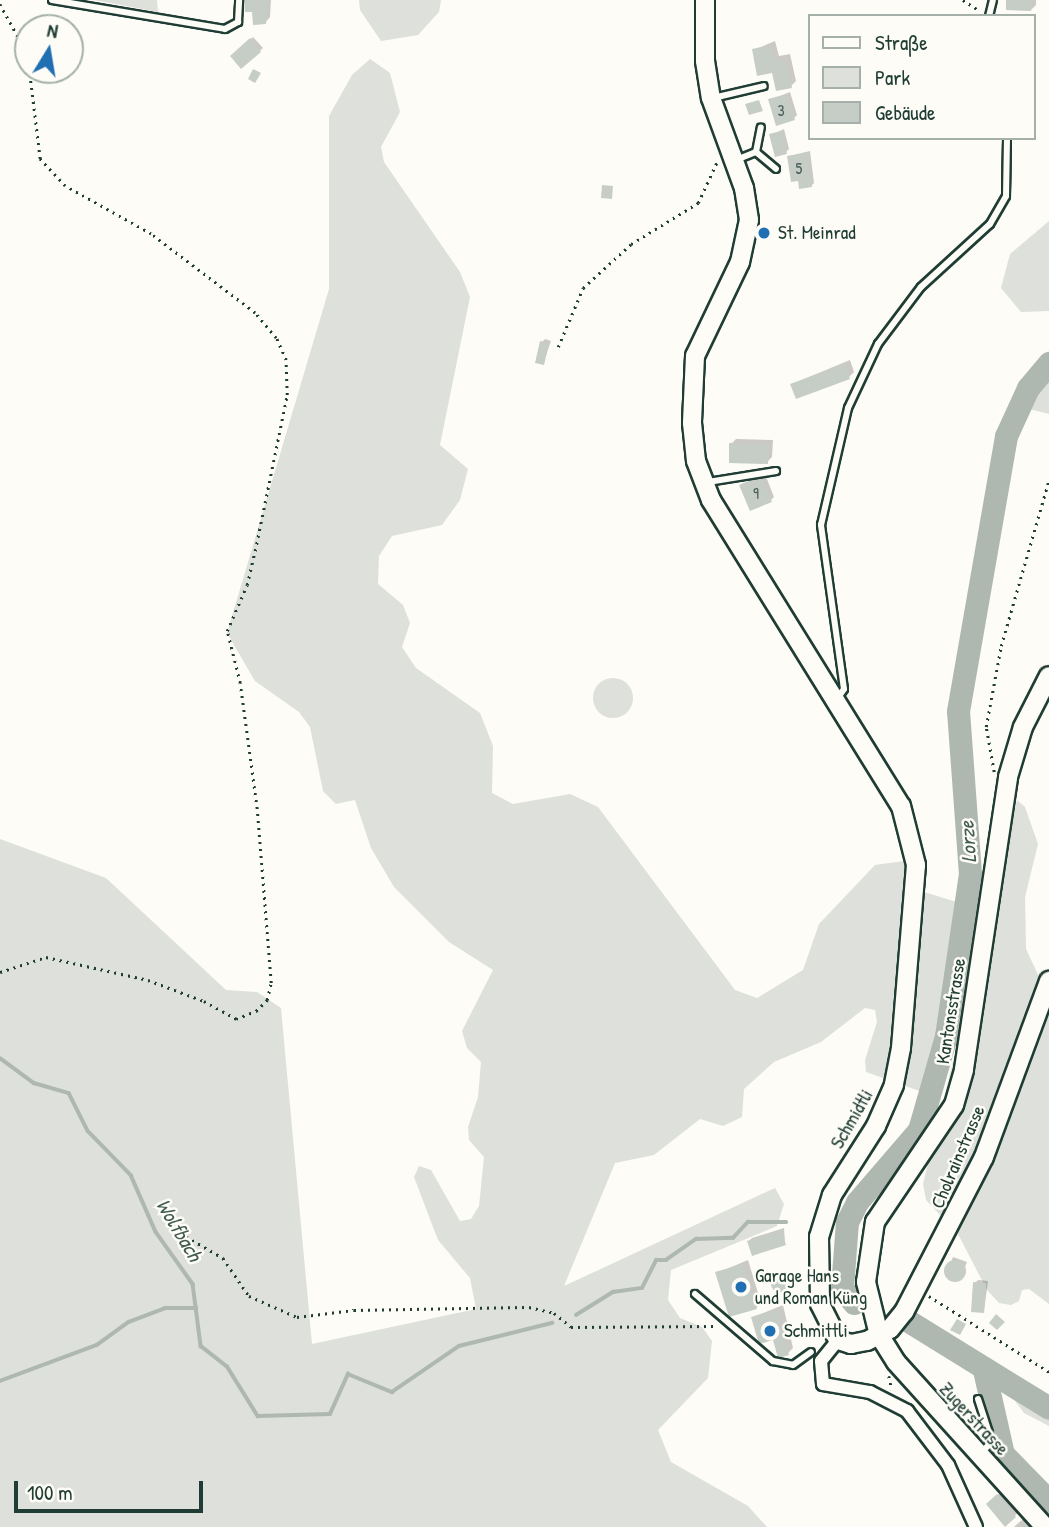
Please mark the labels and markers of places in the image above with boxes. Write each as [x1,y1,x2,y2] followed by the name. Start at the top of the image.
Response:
[778,222,856,244] place label: St. Meinrad
[756,225,772,241] marker: St. Meinrad
[755,1265,867,1309] place label: Garage Hans und Roman Küng
[733,1279,749,1295] marker: Garage Hans und Roman Küng
[784,1320,848,1342] place label: Schmittli
[762,1323,778,1339] marker: Schmittli

